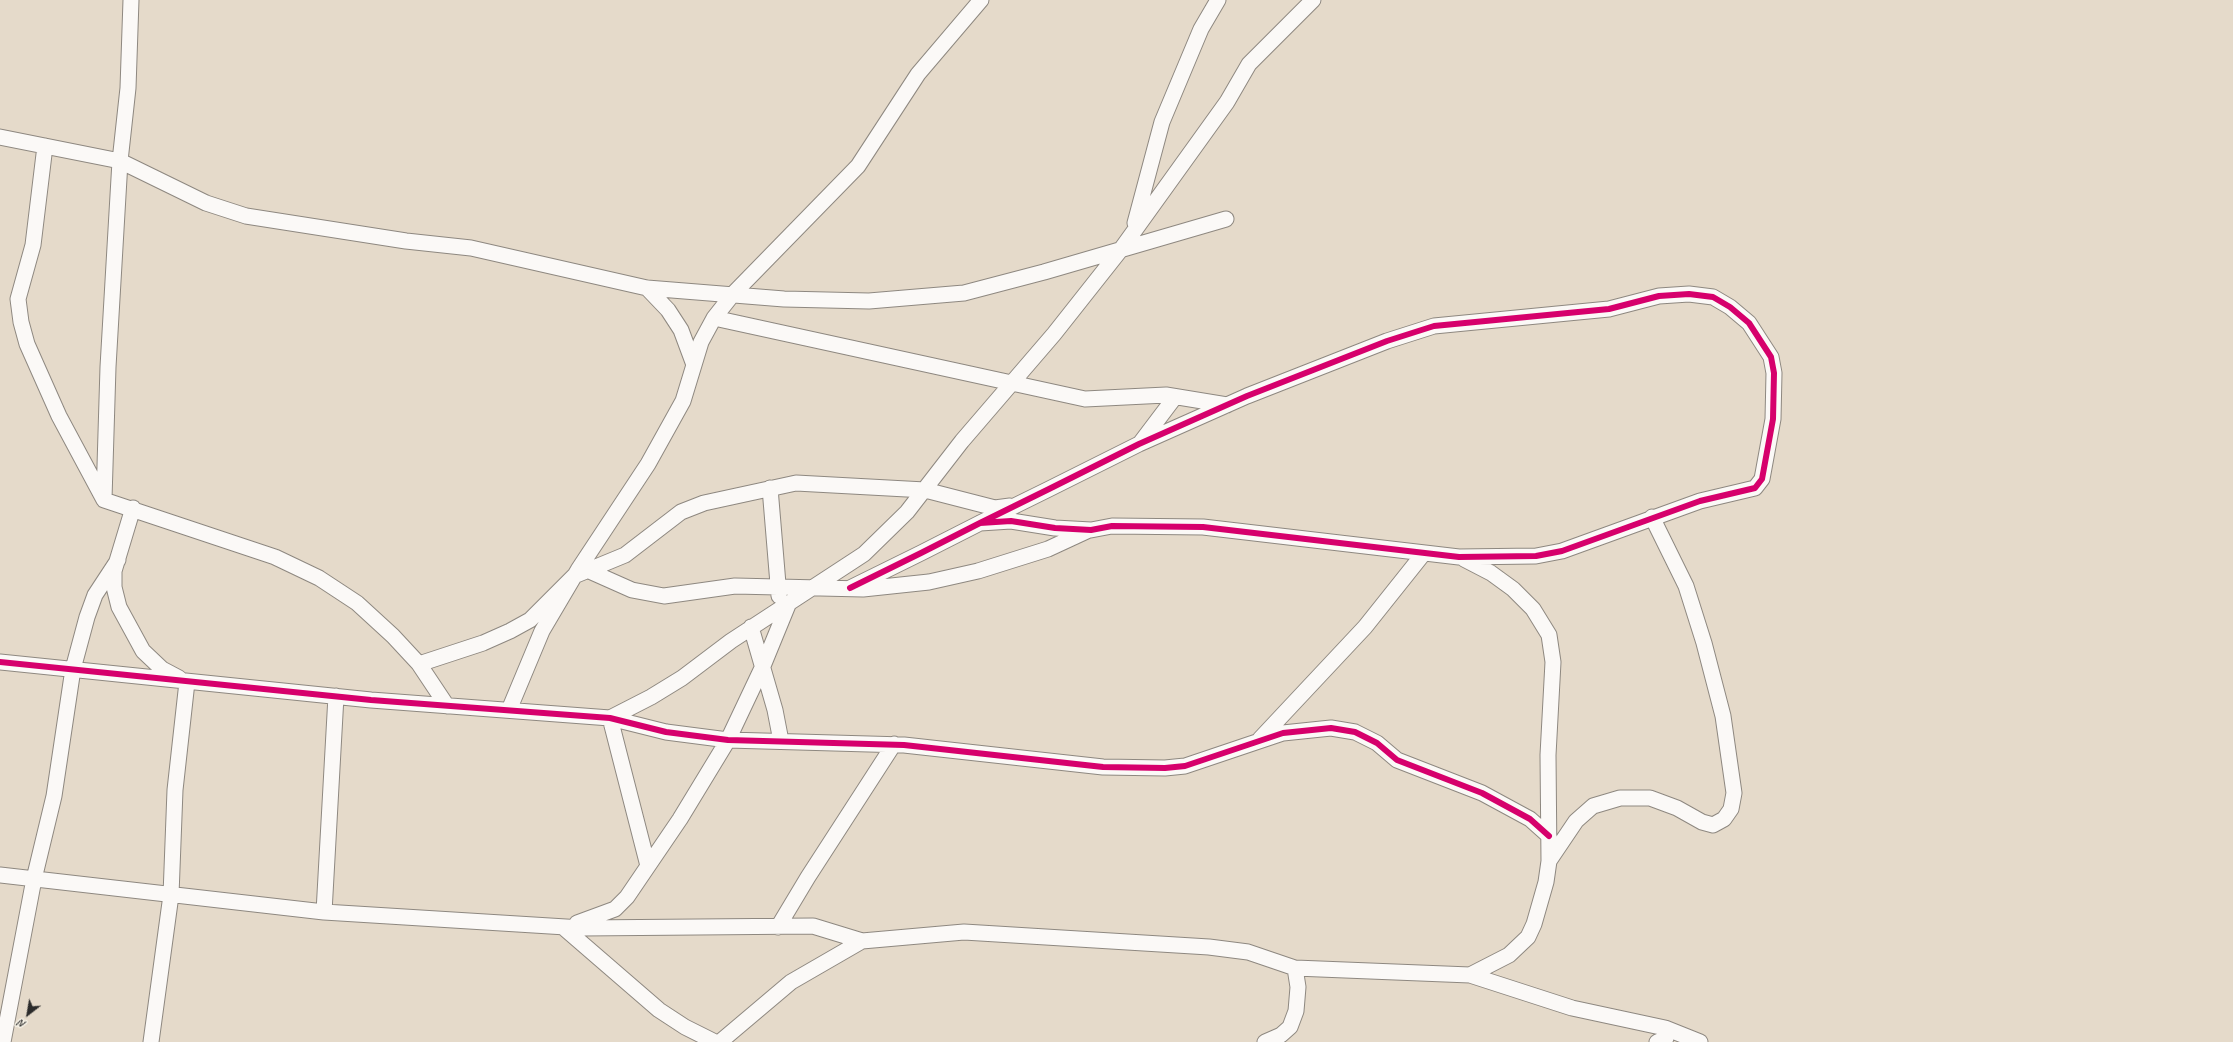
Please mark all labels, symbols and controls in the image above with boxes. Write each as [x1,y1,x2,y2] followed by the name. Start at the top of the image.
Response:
[8,994,48,1034] north arrow
[15,1017,28,1032] text: N

